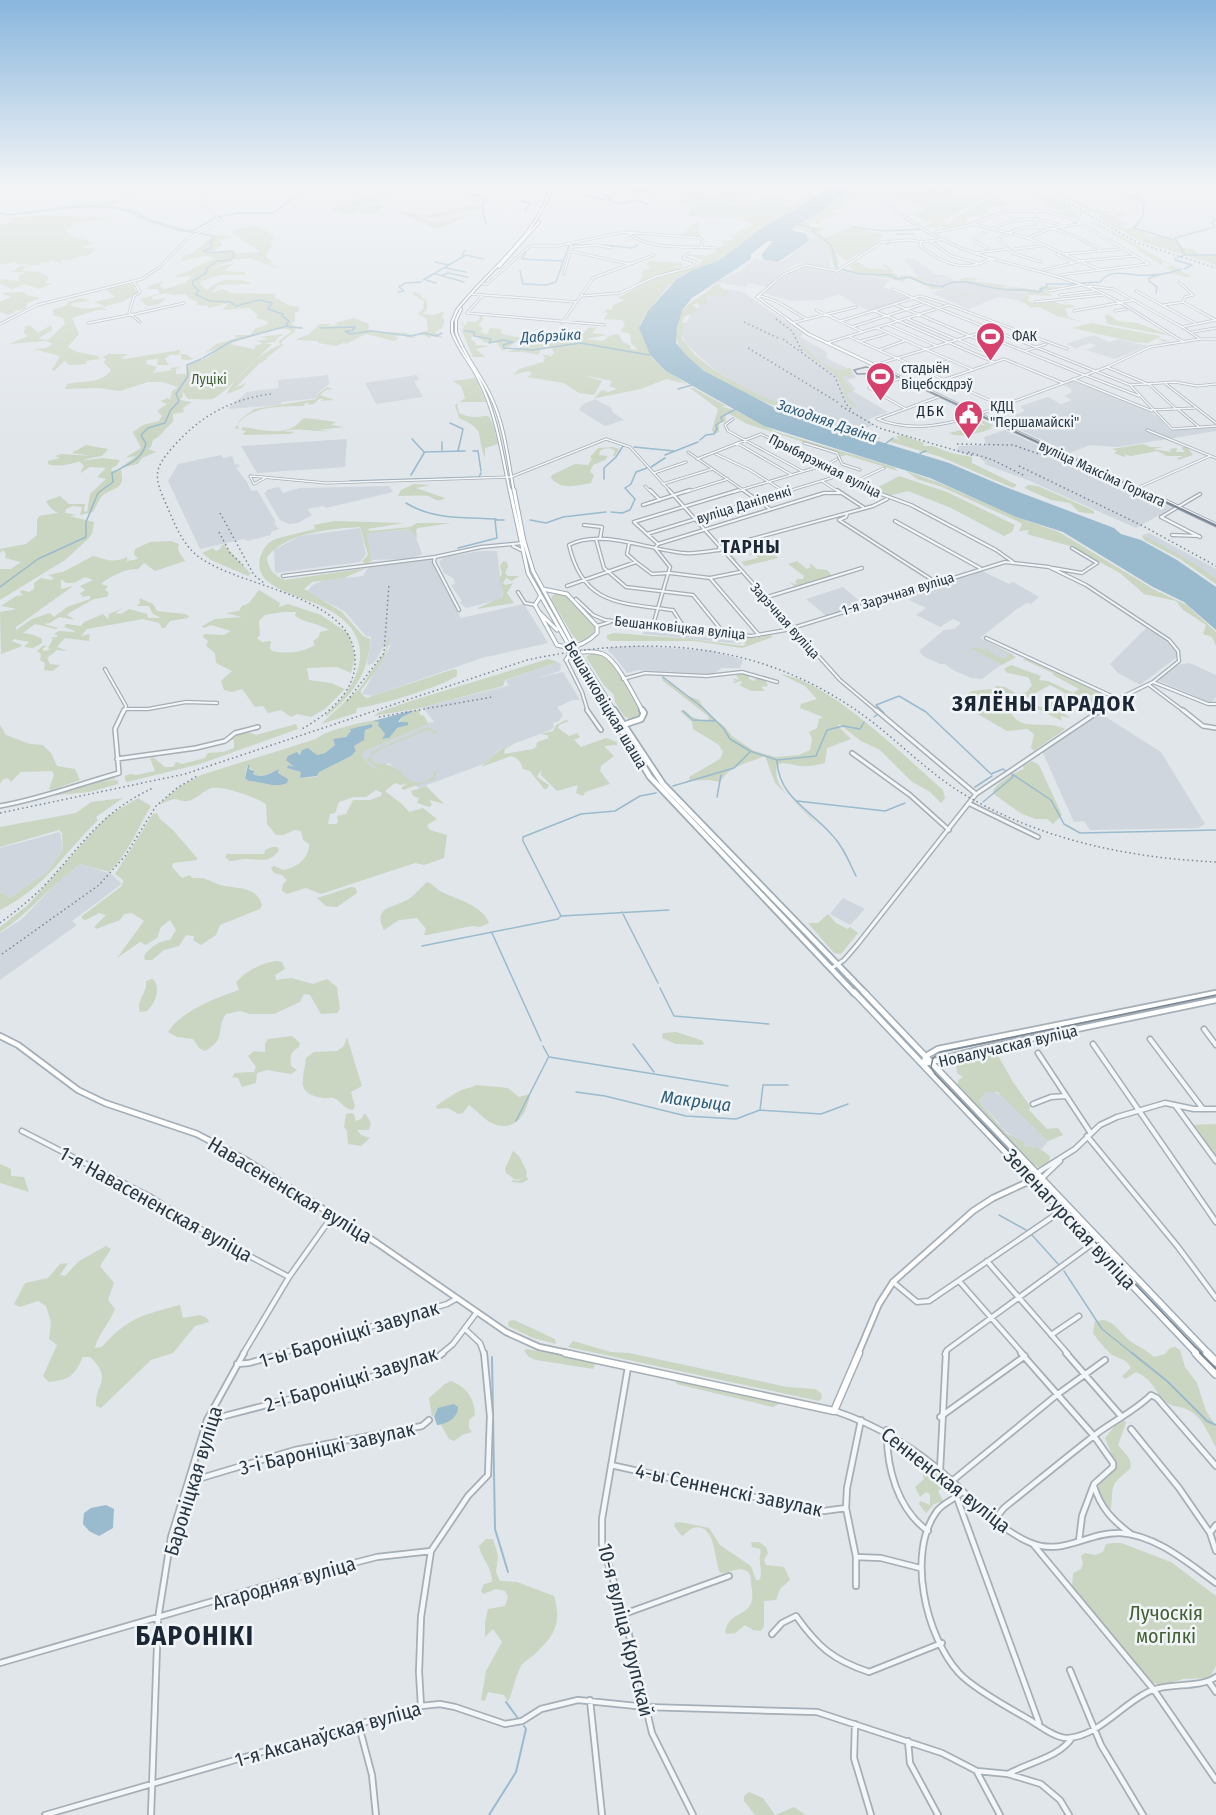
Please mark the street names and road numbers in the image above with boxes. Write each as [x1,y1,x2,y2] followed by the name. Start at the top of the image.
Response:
[766,430,884,502] street label: Прыбярэжная вуліца
[1036,437,1168,511] street label: вуліца Максіма Горкага
[694,482,794,528] street label: вуліца Даніленкі
[840,569,956,619] street label: 1-я Зарэчная вуліца
[747,580,824,663] street label: Зарэчная вуліца
[614,613,747,643] street label: Бешанковіцкая вуліца
[560,638,652,773] street label: Бешанковіцкая шаша
[937,1021,1079,1071] street label: Новалучаская вуліца
[204,1132,376,1248] street label: Навасененская вуліца
[55,1141,257,1267] street label: 1-я Навасененская вуліца
[999,1144,1141,1294] street label: Зеленагурская вуліца
[256,1295,442,1373] street label: 1-ы Бароніцкі завулак
[262,1341,441,1417] street label: 2-і Бароніцкі завулак
[159,1403,227,1559] street label: Бароніцкая вуліца
[237,1416,418,1480] street label: 3-і Бароніцкі завулак
[876,1422,1016,1538] street label: Сенненская вуліца
[633,1458,825,1522] street label: 4-ы Сенненскі завулак
[593,1541,659,1719] street label: 10-я вуліца Крупскай
[210,1551,358,1615] street label: Агародняя вуліца
[232,1696,424,1772] street label: 1-я Аксанаўская вуліца

